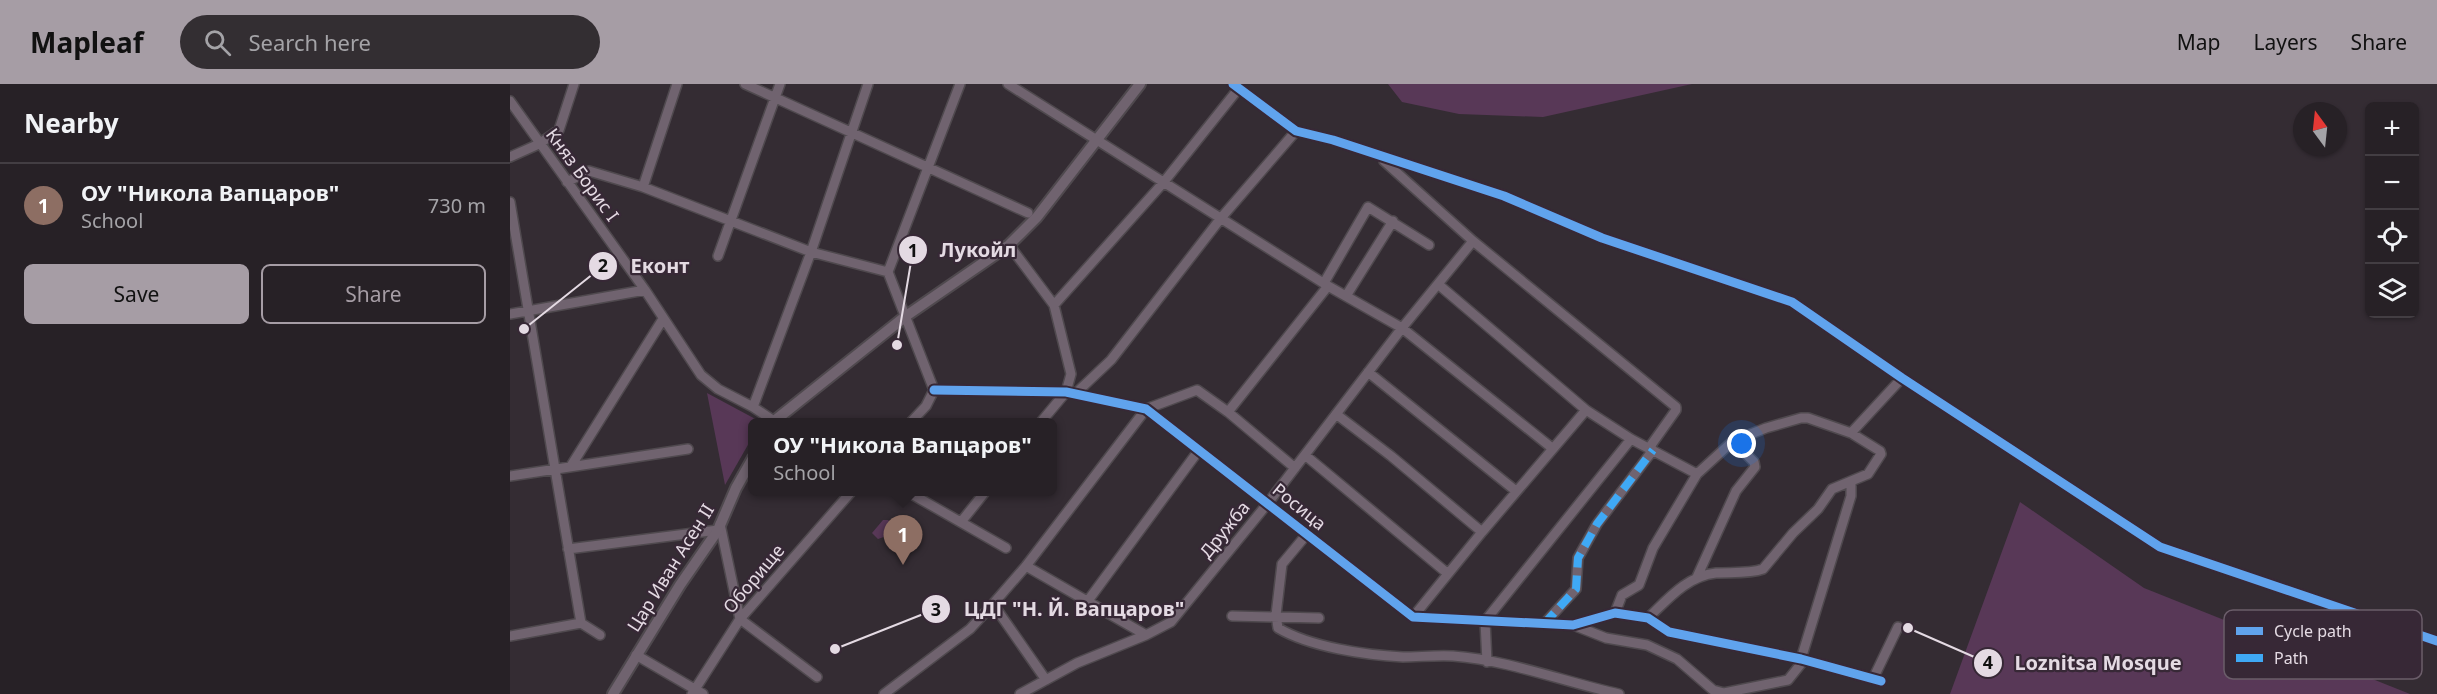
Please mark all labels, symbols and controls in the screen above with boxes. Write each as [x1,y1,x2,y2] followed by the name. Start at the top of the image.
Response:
[180,15,600,69] search box
[30,23,144,61] text: Mapleaf
[201,26,234,59] icon: search
[249,27,371,57] text: Search here
[2177,28,2221,56] text: Map
[2254,28,2318,56] text: Layers
[2351,28,2407,56] text: Share
[2293,102,2347,156] north arrow
[2365,102,2419,318] map controls
[2365,102,2419,156] button: +
[24,105,119,141] text: Nearby
[541,123,625,226] street label: Княз Борис I
[2365,156,2419,210] button: −
[81,177,339,207] text: ОУ "Никола Вапцаров"
[38,192,49,219] text: 1
[428,192,486,219] text: 730 m
[81,207,143,234] text: School
[2365,210,2419,264] button: locate
[898,231,1028,269] callout: Лукойл
[940,236,1016,263] text: Лукойл
[908,238,918,262] text: 1
[588,247,701,285] callout: Еконт
[631,252,689,279] text: Еконт
[598,253,608,277] text: 2
[24,264,249,324] button: Save
[261,264,486,324] button: Share
[2365,264,2419,318] button: layers
[748,418,1057,496] popup
[773,429,1032,459] text: ОУ "Никола Вапцаров"
[1727,429,1756,458] your location
[773,459,836,486] text: School
[1268,477,1331,535] street label: Росица
[1194,496,1255,563] street label: Дружба
[621,499,719,636] street label: Цар Иван Асен II
[884,516,922,565] pin: 1
[717,539,789,618] street label: Оборище
[921,590,1196,628] callout: ЦДГ "Н. Й. Вапцаров"
[964,595,1184,622] text: ЦДГ "Н. Й. Вапцаров"
[931,597,941,621] text: 3
[2224,610,2422,679] legend
[2274,620,2352,642] text: Cycle path
[1973,644,2194,682] callout: Loznitsa Mosque
[2274,647,2308,669] text: Path
[2014,649,2182,676] text: Loznitsa Mosque
[1983,650,1993,674] text: 4

